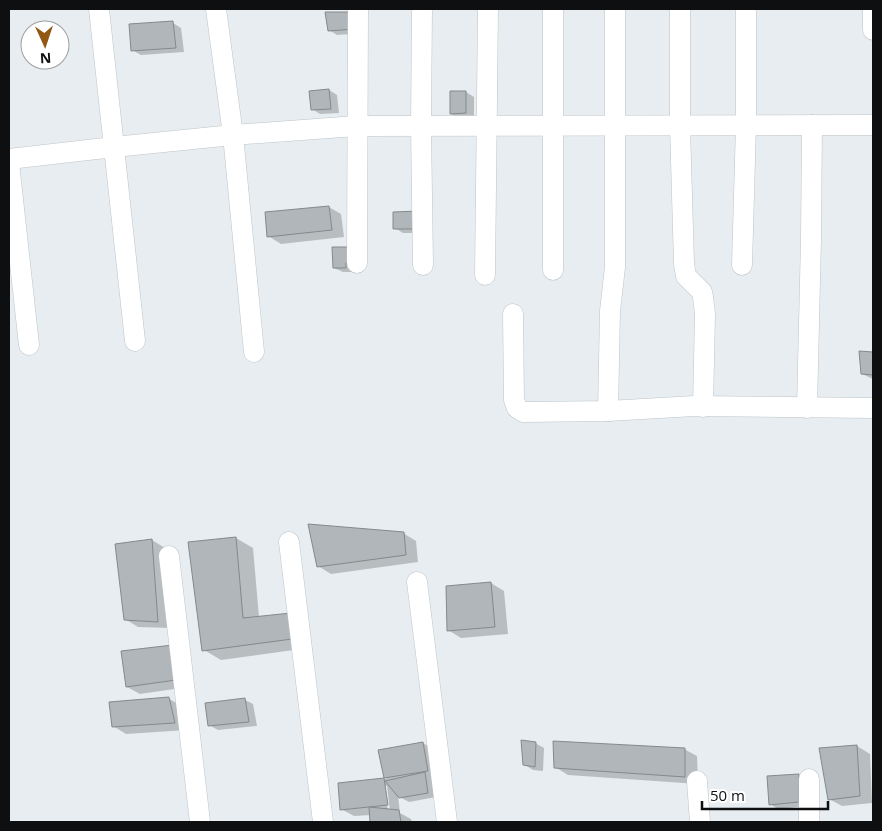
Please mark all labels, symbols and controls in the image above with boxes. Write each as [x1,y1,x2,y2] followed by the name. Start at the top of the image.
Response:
[20,20,70,70] north arrow
[40,49,52,68] text: N
[702,778,828,810] scale bar
[710,785,745,805] text: 50 m

